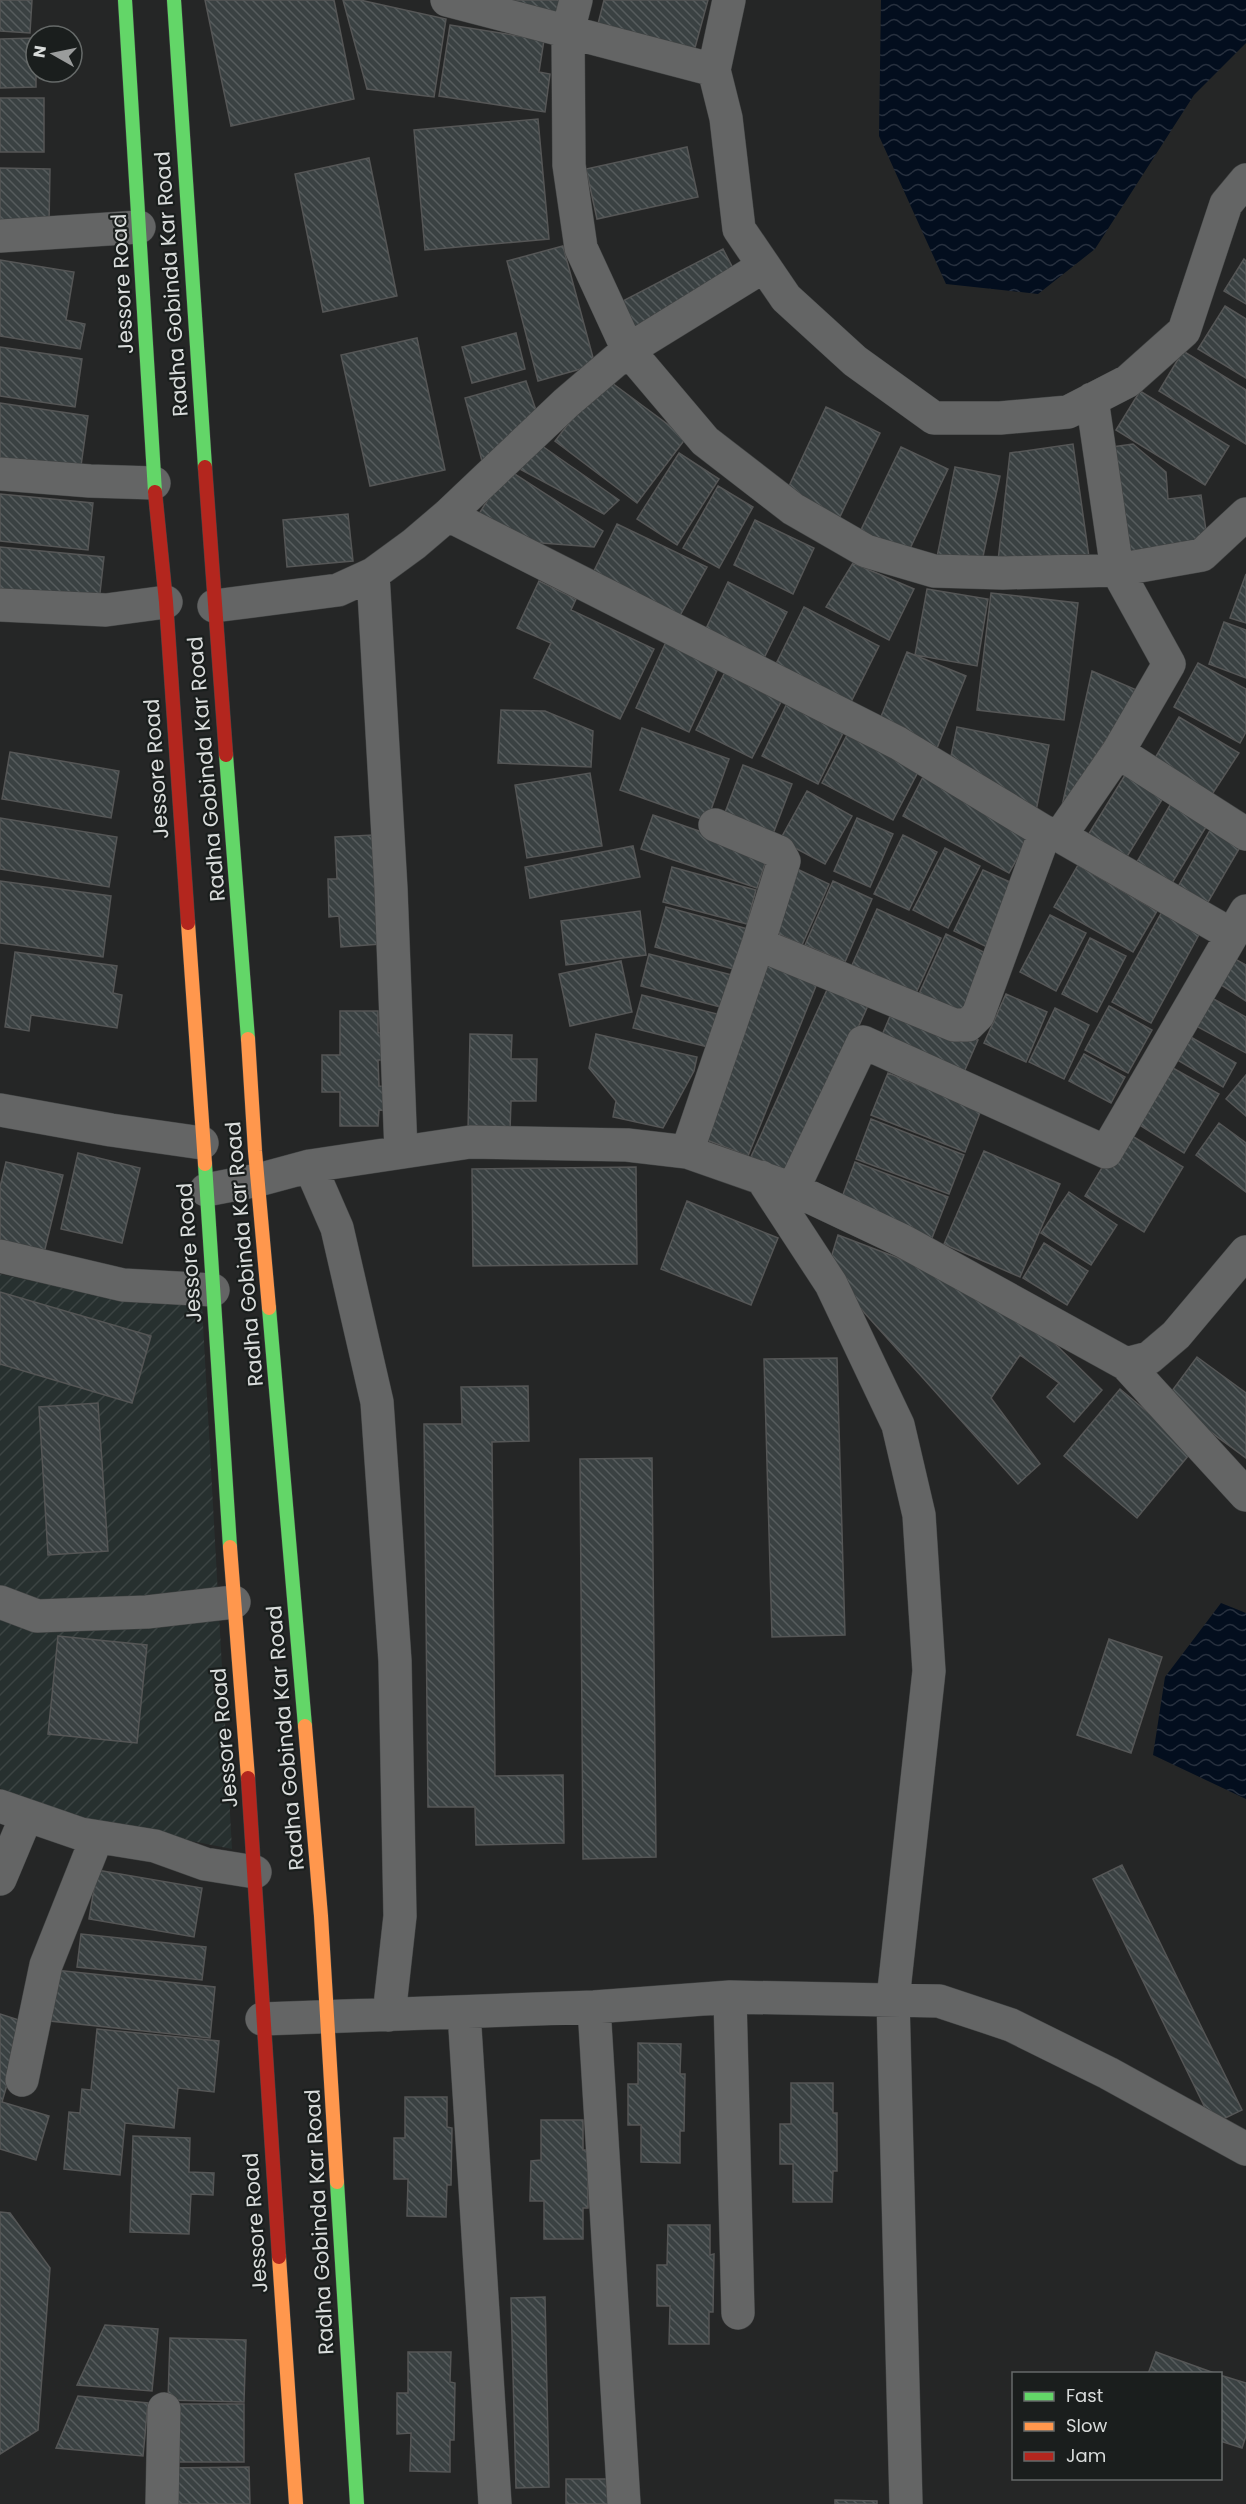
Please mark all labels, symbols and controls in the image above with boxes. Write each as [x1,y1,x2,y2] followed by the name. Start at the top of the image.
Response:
[24,24,84,84] north arrow
[27,44,52,59] text: N
[147,150,195,418] street label: Radha Gobinda Kar Road
[104,213,140,355] street label: Jessore Road
[180,635,232,903] street label: Radha Gobinda Kar Road
[137,698,175,840] street label: Jessore Road
[218,1120,270,1388] street label: Radha Gobinda Kar Road
[170,1182,208,1324] street label: Jessore Road
[259,1604,311,1872] street label: Radha Gobinda Kar Road
[203,1667,245,1809] street label: Jessore Road
[298,2089,340,2355] street label: Radha Gobinda Kar Road
[236,2152,274,2294] street label: Jessore Road
[1012,2372,1222,2480] legend
[1066,2383,1103,2408] text: Fast
[1066,2413,1108,2438] text: Slow
[1066,2443,1106,2468] text: Jam

